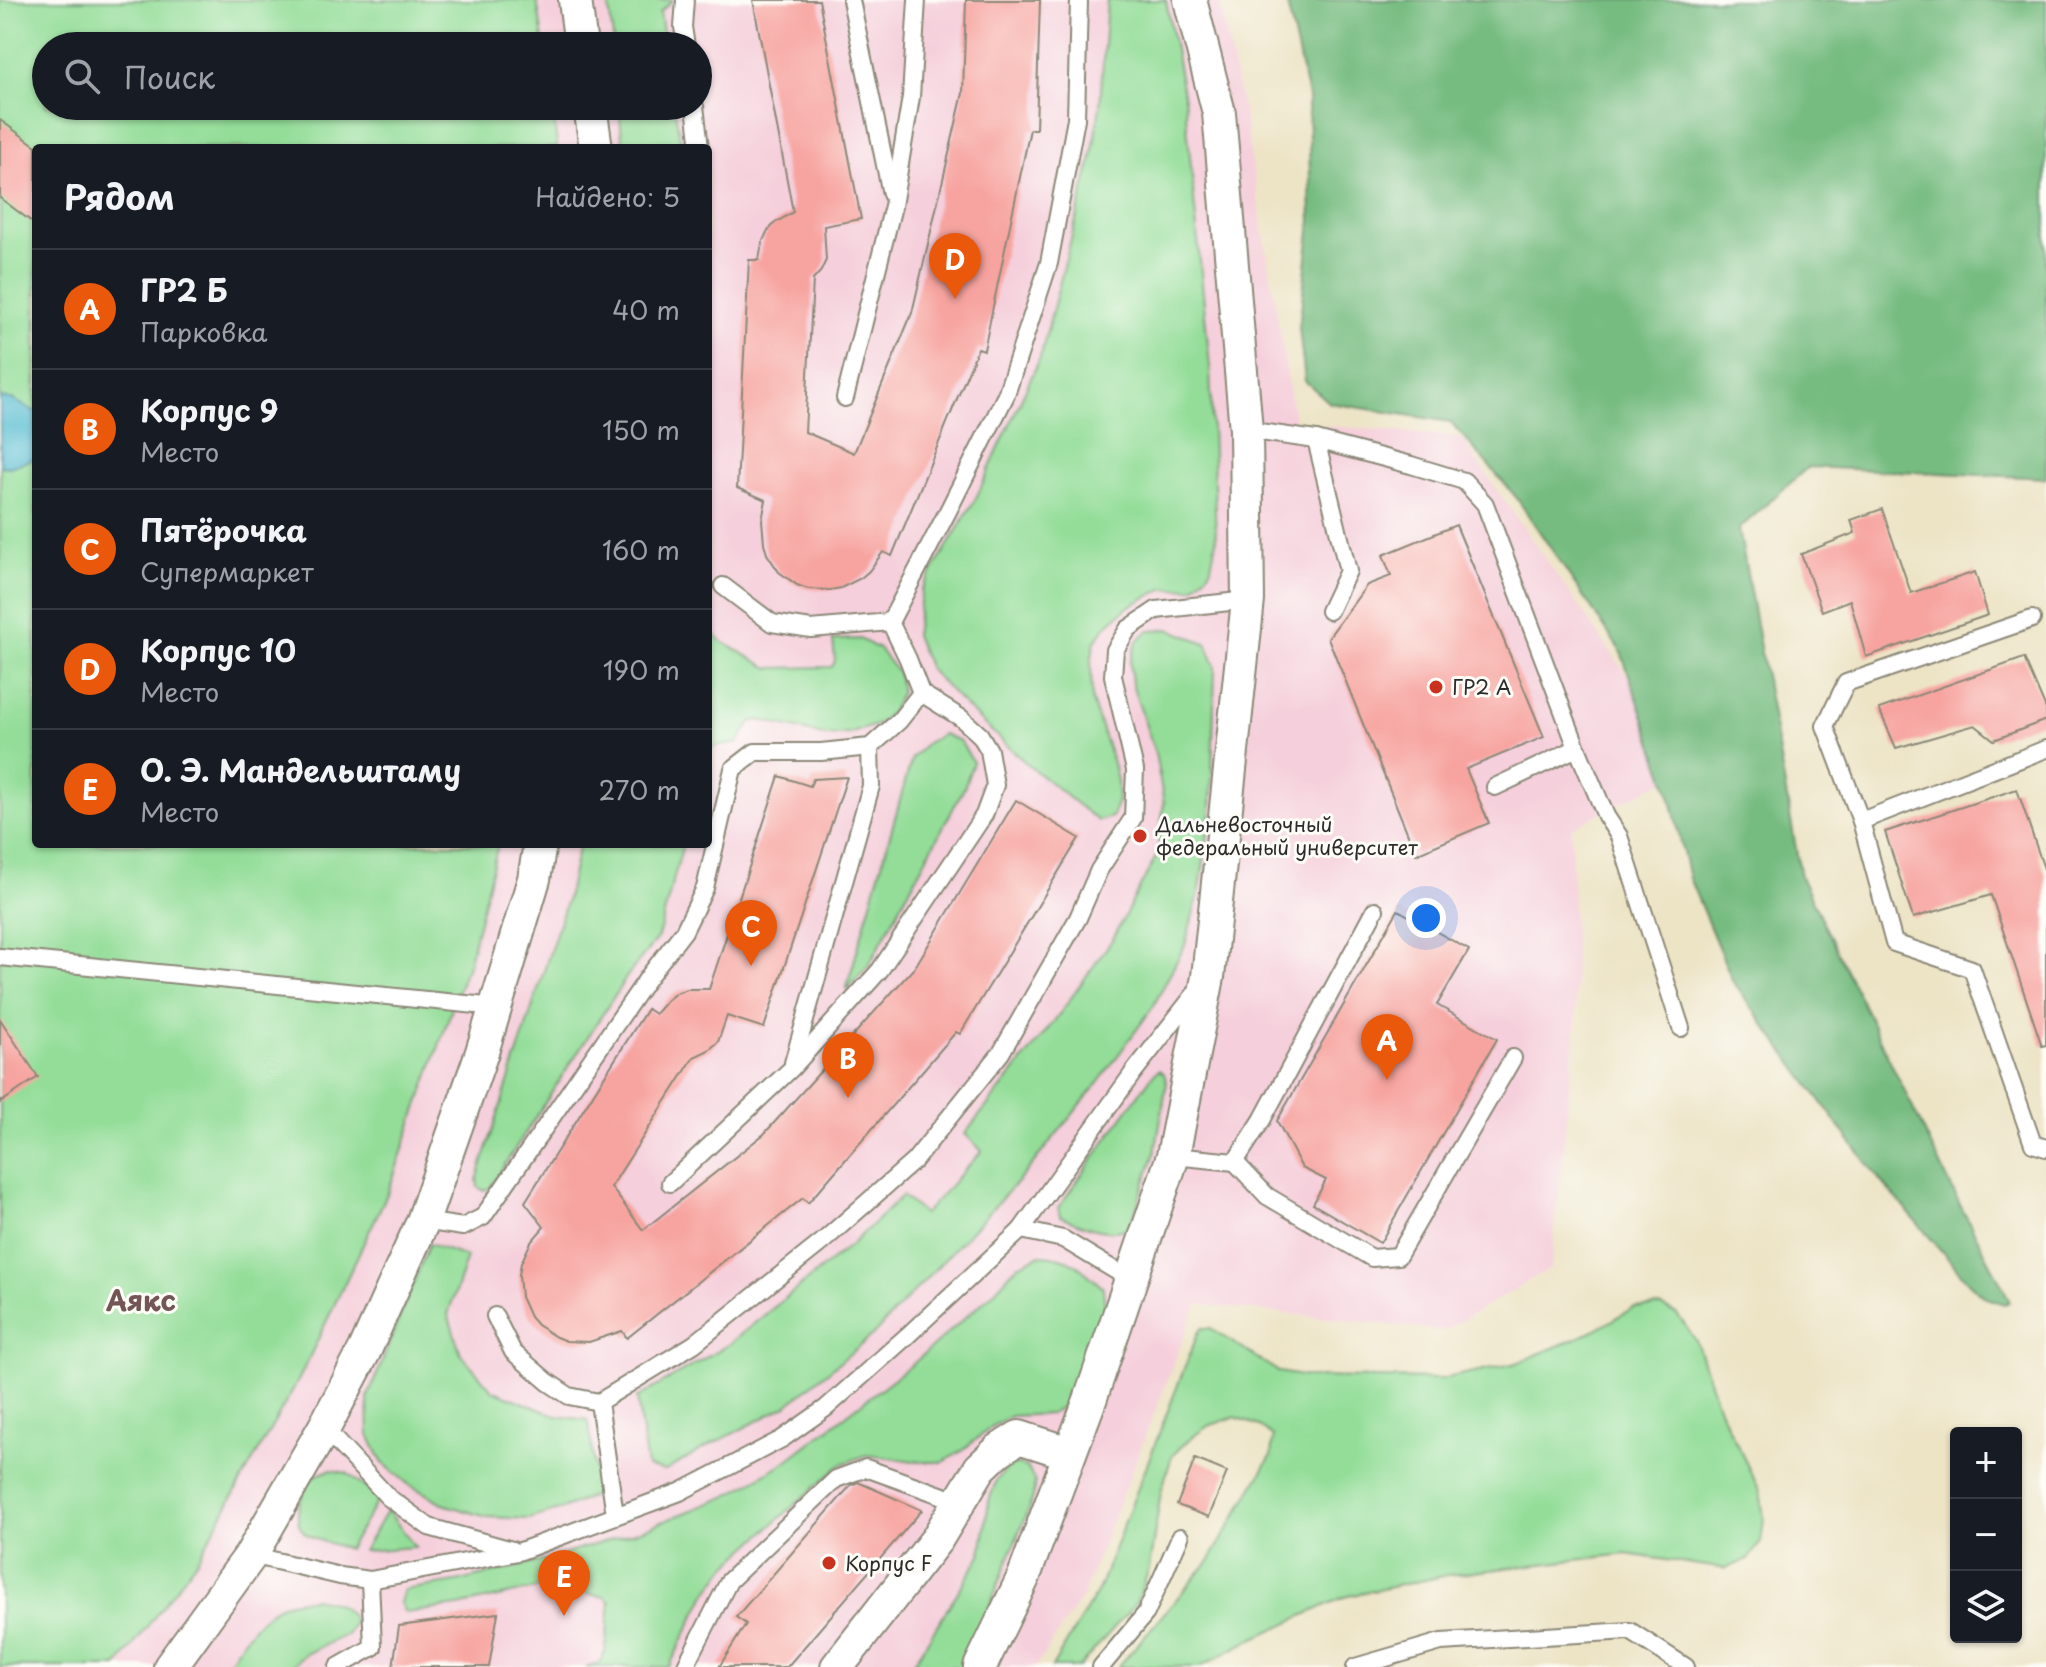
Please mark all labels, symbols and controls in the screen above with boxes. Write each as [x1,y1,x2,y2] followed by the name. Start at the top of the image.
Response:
[32,32,712,120] search box
[60,54,104,98] icon: search
[124,54,215,99] text: Поиск
[64,170,175,222] text: Рядом
[535,177,680,216] text: Найдено: 5
[929,233,981,299] pin: D
[140,267,228,312] text: ГР2 Б
[80,290,100,329] text: A
[612,290,680,329] text: 40 m
[140,312,267,351] text: Парковка
[140,387,278,432] text: Корпус 9
[81,410,99,449] text: B
[602,410,680,449] text: 150 m
[140,432,219,471] text: Место
[140,507,307,552] text: Пятёрочка
[80,530,100,569] text: C
[602,530,680,569] text: 160 m
[140,552,314,591] text: Супермаркет
[140,627,296,672] text: Корпус 10
[80,650,100,689] text: D
[603,650,680,689] text: 190 m
[140,672,219,711] text: Место
[1452,672,1511,702] place label: ГР2 А
[1427,678,1445,696] marker: ГР2 А
[140,747,461,792] text: О. Э. Мандельштаму
[82,770,98,809] text: E
[599,770,680,809] text: 270 m
[140,792,219,831] text: Место
[1155,809,1418,862] place label: Дальневосточный федеральный университет
[1131,827,1149,845] marker: Дальневосточный федеральный университет
[1406,898,1446,938] your location
[725,900,777,966] pin: C
[1361,1014,1413,1080] pin: A
[822,1032,874,1098] pin: B
[105,1278,176,1321] district label: Аякс
[1950,1427,2022,1643] map controls
[1950,1427,2022,1499] button: +
[1950,1499,2022,1571] button: −
[845,1548,932,1578] place label: Корпус F
[538,1550,590,1616] pin: E
[820,1554,838,1572] marker: Корпус F
[1950,1571,2022,1643] button: layers

